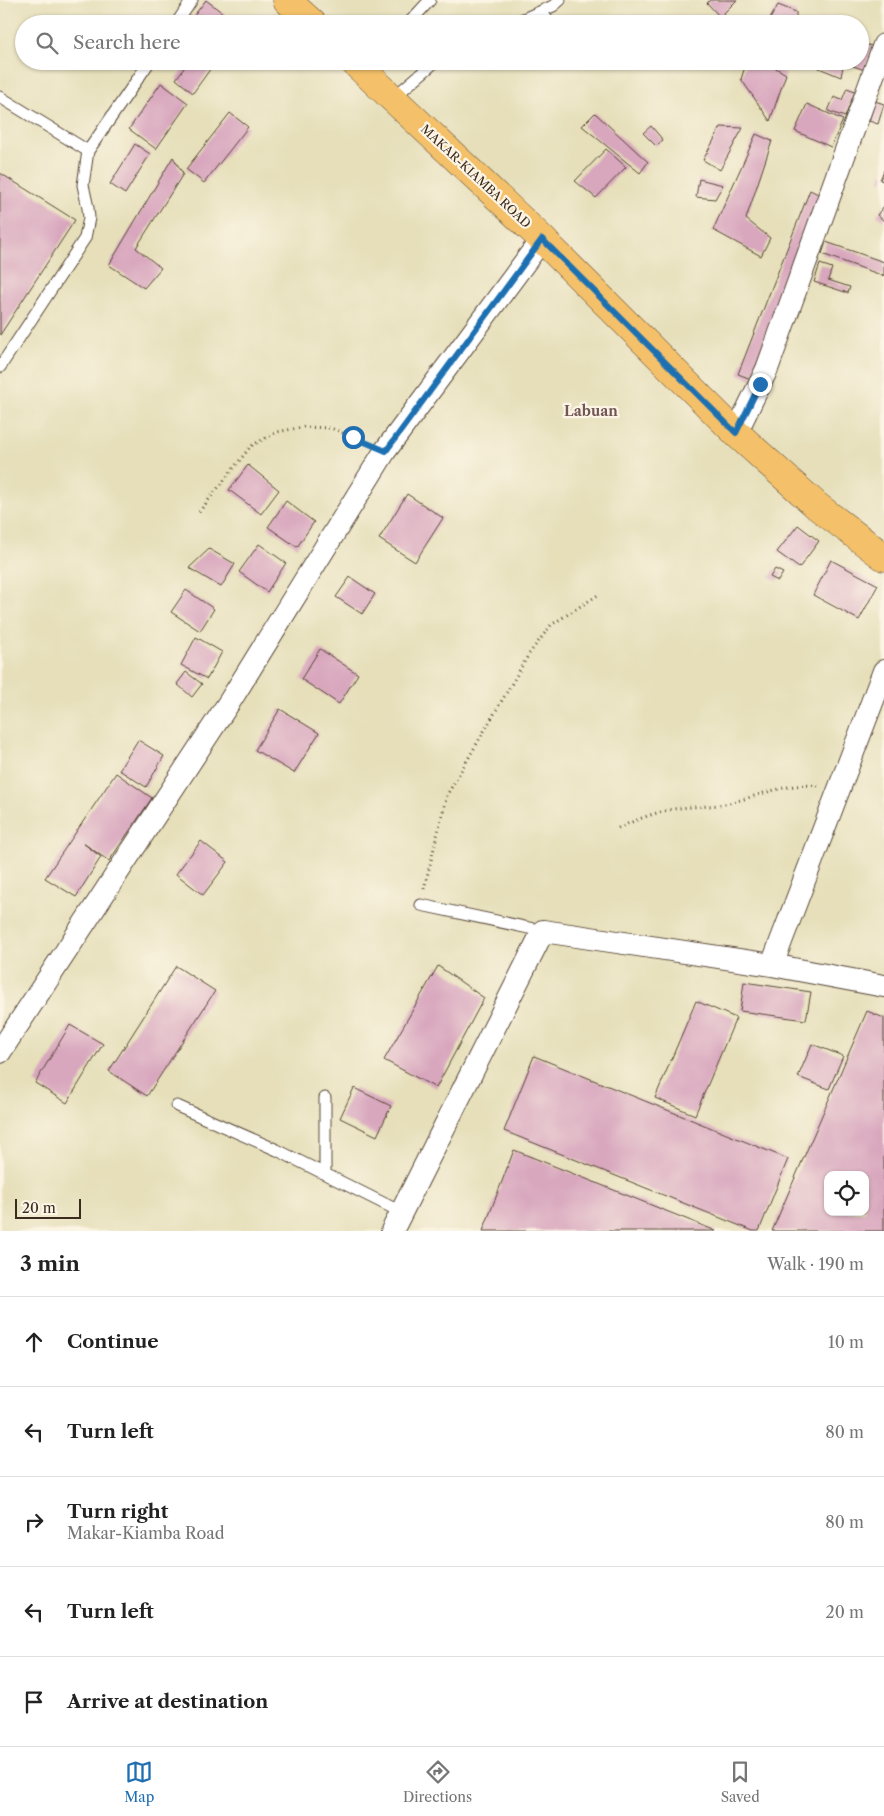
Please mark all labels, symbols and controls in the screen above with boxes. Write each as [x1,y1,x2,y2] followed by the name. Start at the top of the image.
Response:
[15,15,869,70] search box
[33,29,61,57] icon: search
[73,31,181,54] text: Search here
[418,121,534,231] street label: MAKAR-KIAMBA ROAD
[749,373,772,396] route end
[564,402,618,420] district label: Labuan
[342,426,365,449] route start
[824,1171,869,1216] map controls
[824,1171,869,1216] button: locate
[15,1196,81,1219] scale bar
[22,1199,56,1217] text: 20 m
[20,1251,80,1276] text: 3 min
[767,1254,864,1274] text: Walk · 190 m
[20,1328,48,1356] icon: ahead
[67,1330,159,1353] text: Continue
[828,1332,864,1352] text: 10 m
[20,1418,48,1446] icon: left
[67,1420,154,1443] text: Turn left
[825,1422,864,1442] text: 80 m
[67,1500,168,1523] text: Turn right
[20,1508,48,1536] icon: right
[825,1512,864,1532] text: 80 m
[67,1523,225,1543] text: Makar-Kiamba Road
[20,1598,48,1626] icon: left
[67,1600,154,1623] text: Turn left
[825,1602,864,1622] text: 20 m
[20,1688,48,1716] icon: arrive
[67,1690,268,1713] text: Arrive at destination
[124,1758,154,1806] tab: Map
[403,1758,472,1806] tab: Directions
[721,1758,760,1806] tab: Saved

